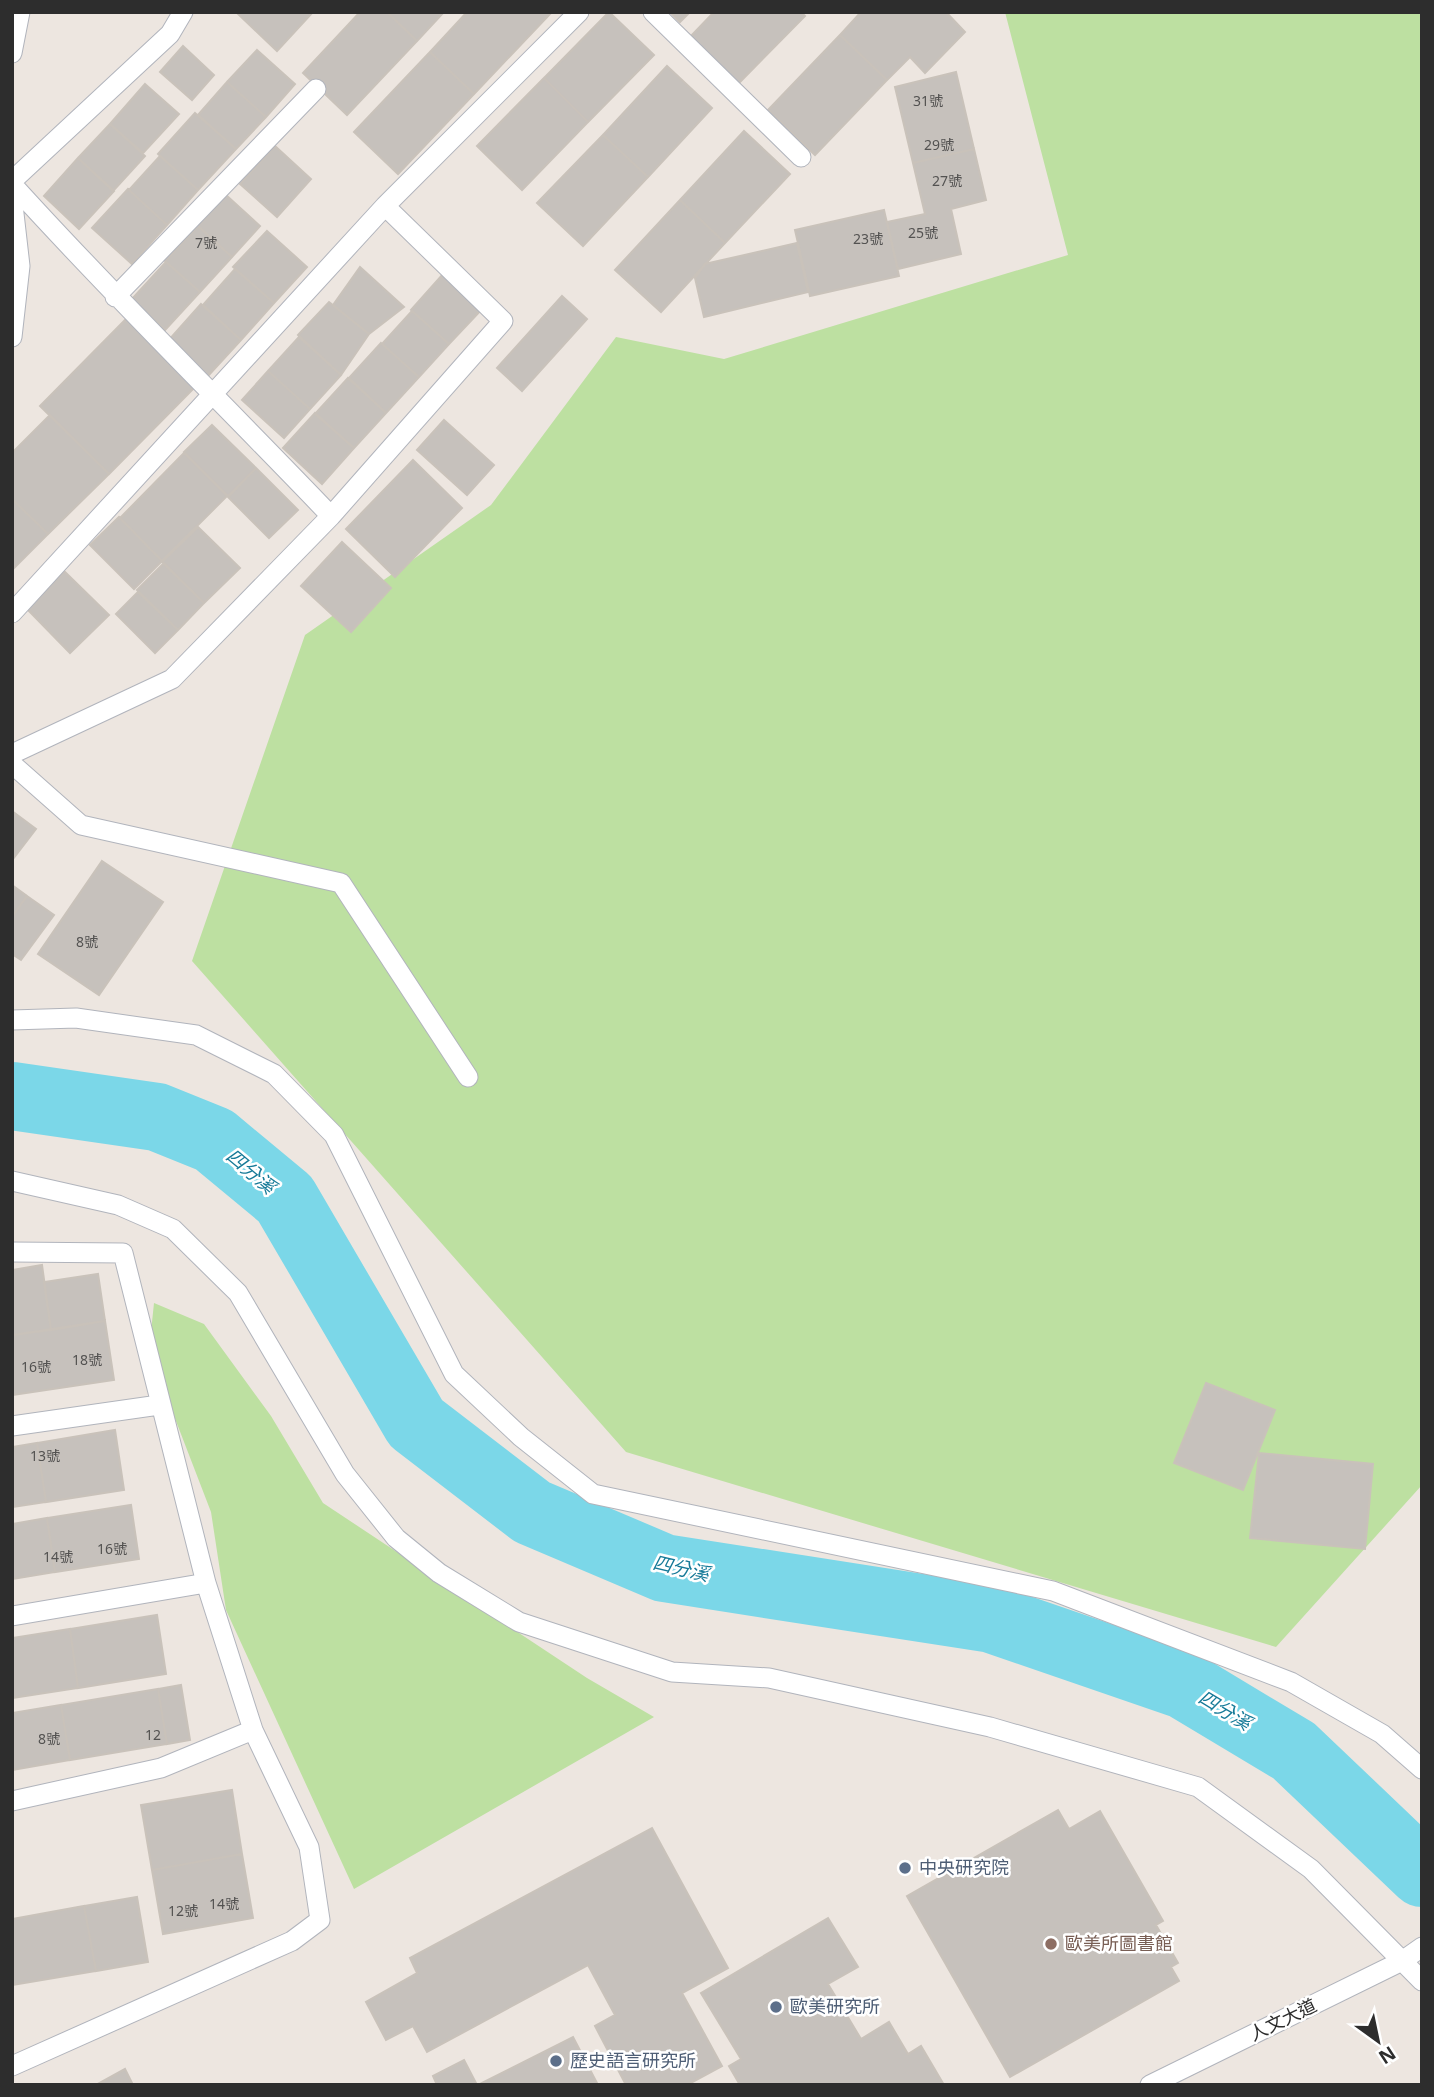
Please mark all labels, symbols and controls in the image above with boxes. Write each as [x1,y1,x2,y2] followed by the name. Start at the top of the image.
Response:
[913,91,943,110] house number: 31號
[924,135,954,154] house number: 29號
[932,171,962,190] house number: 27號
[908,223,938,242] house number: 25號
[853,229,883,248] house number: 23號
[195,233,217,252] house number: 7號
[76,932,98,951] house number: 8號
[221,1143,283,1201] water label: 四分溪
[72,1350,102,1369] house number: 18號
[21,1357,51,1376] house number: 16號
[30,1446,60,1465] house number: 13號
[97,1539,127,1558] house number: 16號
[43,1547,73,1566] house number: 14號
[650,1549,715,1588] water label: 四分溪
[1194,1684,1259,1737] water label: 四分溪
[145,1725,161,1744] house number: 12
[38,1729,60,1748] house number: 8號
[919,1855,1009,1879] place label: 中央研究院
[897,1860,913,1876] marker: 中央研究院
[209,1894,239,1913] house number: 14號
[168,1901,198,1920] house number: 12號
[1065,1931,1173,1955] place label: 歐美所圖書館
[1043,1936,1059,1952] marker: 歐美所圖書館
[1245,1993,1320,2046] street label: 人文大道
[790,1994,880,2018] place label: 歐美研究所
[768,1999,784,2015] marker: 歐美研究所
[1343,2006,1413,2076] north arrow
[1374,2040,1401,2070] text: N
[570,2048,696,2072] place label: 歷史語言研究所
[548,2053,564,2069] marker: 歷史語言研究所

